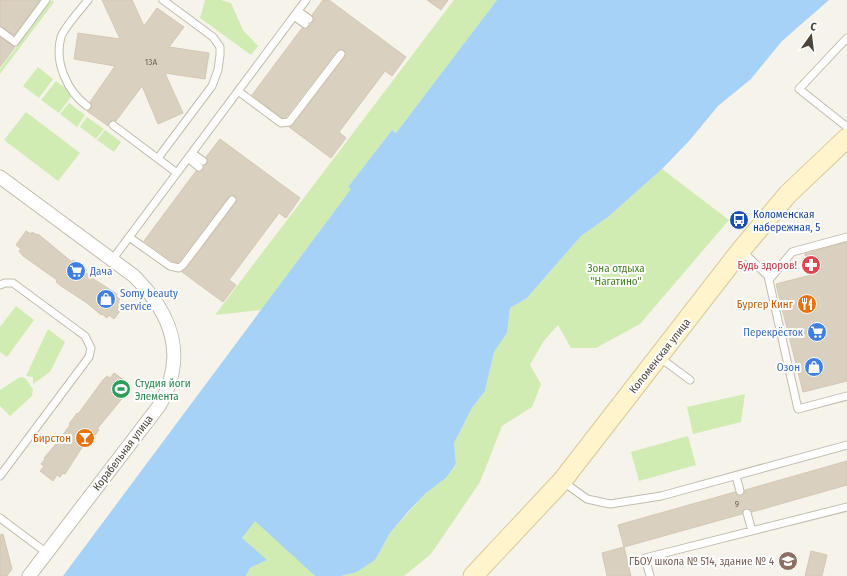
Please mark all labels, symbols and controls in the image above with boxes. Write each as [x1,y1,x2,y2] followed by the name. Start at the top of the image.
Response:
[791,16,831,56] north arrow
[809,20,818,34] text: С
[145,57,157,67] house number: 13А
[753,208,820,234] place label: Коломенская набережная, 5
[728,209,750,231] bus stop icon: Коломенская набережная, 5
[800,254,822,276] pharmacy icon: Будь здоров!
[737,259,797,272] place label: Будь здоров!
[65,260,87,282] supermarket icon: Дача
[587,262,645,288] park label: Зона отдыха "Нагатино"
[89,265,112,278] place label: Дача
[120,287,178,313] place label: Somy beauty service
[95,288,117,310] shop icon: Somy beauty service
[796,293,818,315] restaurant icon: Бургер Кинг
[737,298,794,311] place label: Бургер Кинг
[627,316,693,396] street label: Коломенская улица
[806,321,828,343] supermarket icon: Перекрёсток
[743,326,804,339] place label: Перекрёсток
[803,356,825,378] shop icon: Озон
[777,361,800,374] place label: Озон
[135,377,191,403] place label: Студия йоги Элемента
[110,378,132,400] sports icon: Студия йоги Элемента
[90,413,156,493] street label: Корабельная улица
[74,427,96,449] bar icon: Бирстон
[33,432,71,445] place label: Бирстон
[735,499,739,509] house number: 9
[777,550,799,572] school or university icon: ГБОУ школа № 514, здание № 4
[629,555,775,568] place label: ГБОУ школа № 514, здание № 4

